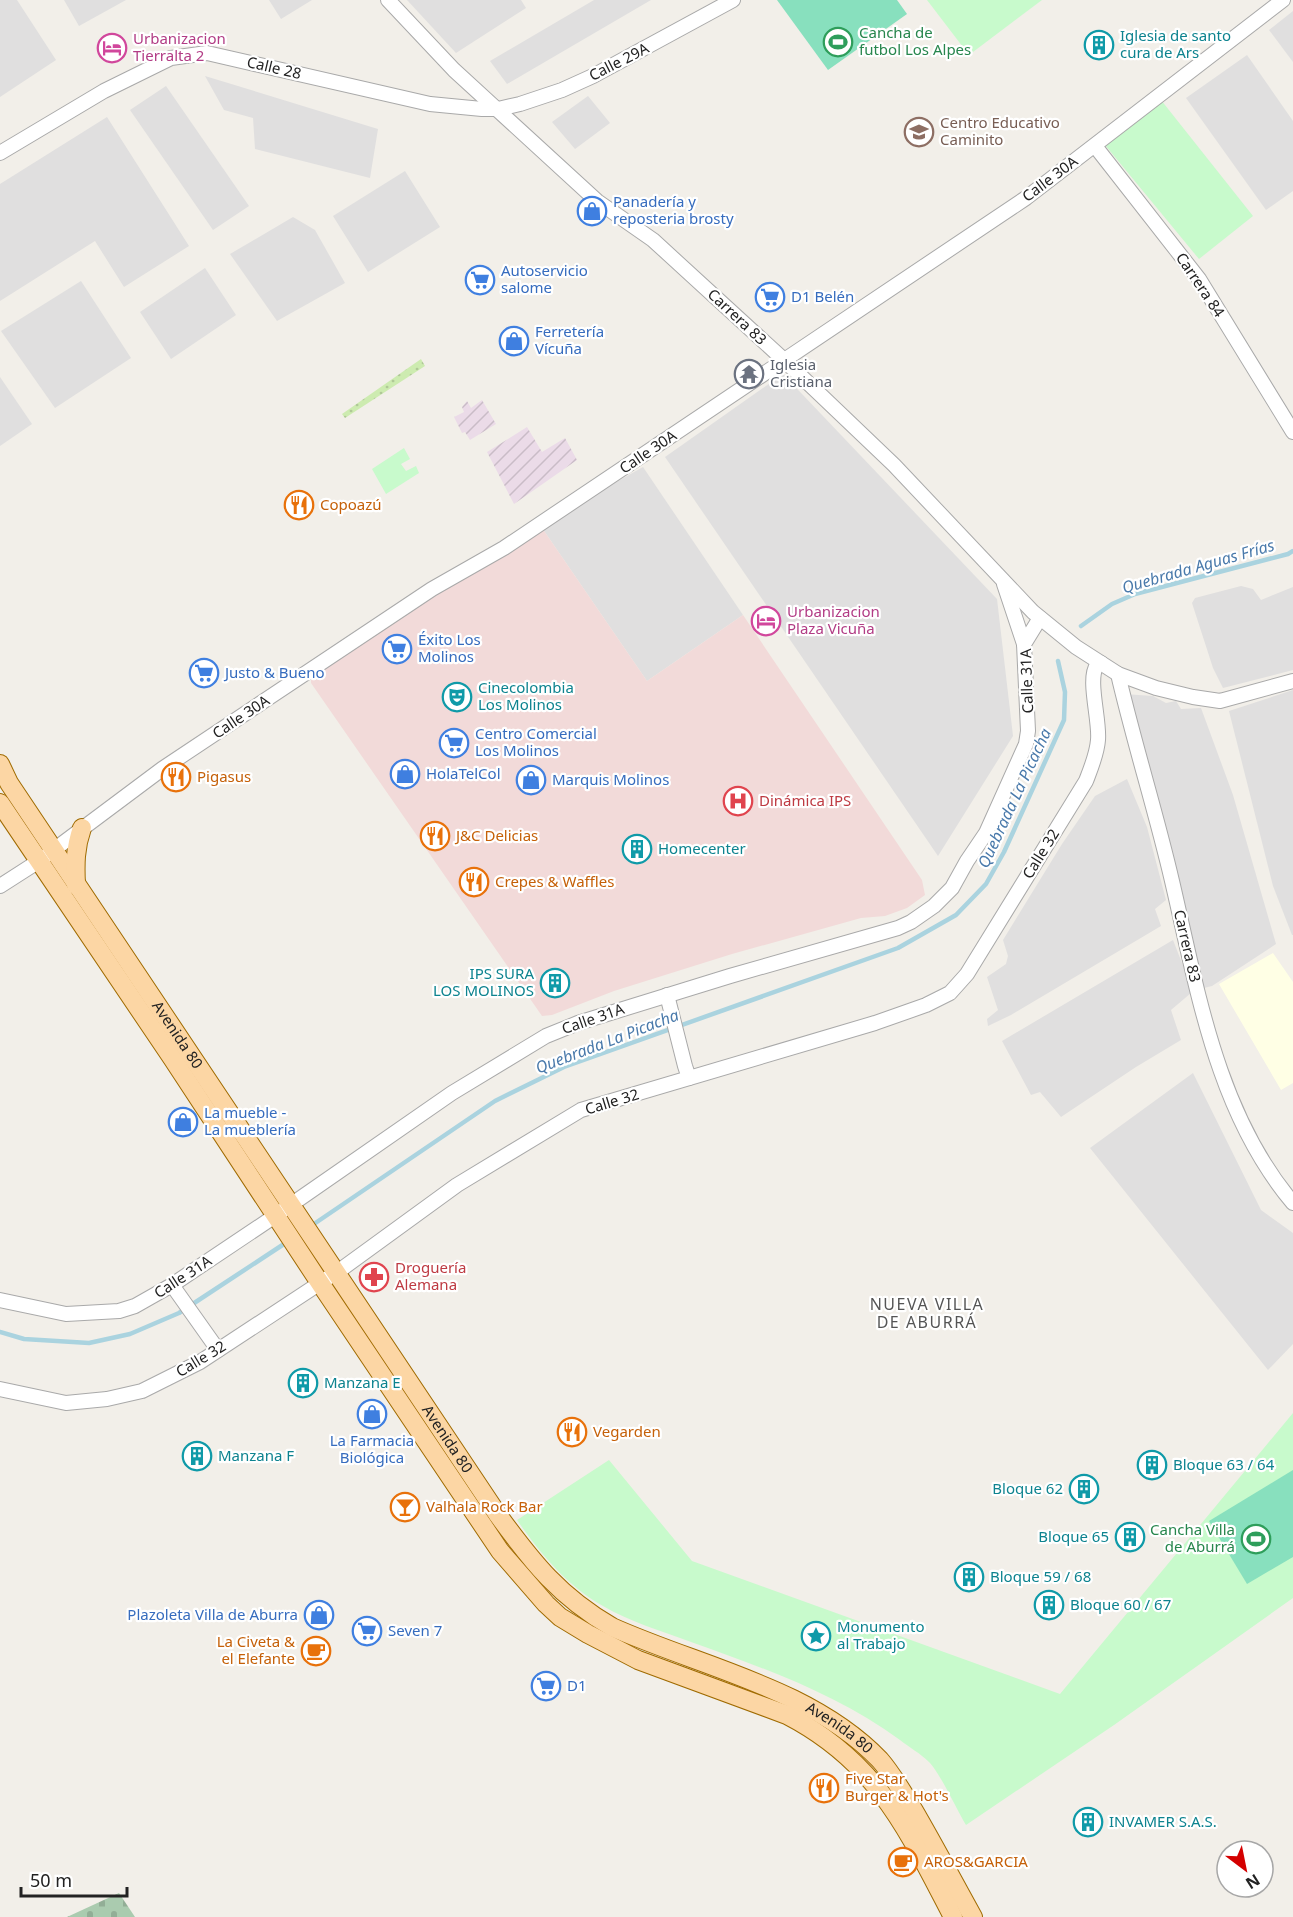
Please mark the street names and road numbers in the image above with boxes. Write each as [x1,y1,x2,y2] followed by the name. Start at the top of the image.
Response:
[585,37,652,85] street label: Calle 29A
[245,51,303,83] street label: Calle 28
[1018,150,1082,206] street label: Calle 30A
[1172,248,1230,321] street label: Carrera 84
[704,284,771,349] street label: Carrera 83
[615,425,680,478] street label: Calle 30A
[1015,648,1037,714] street label: Calle 31A
[208,690,273,743] street label: Calle 30A
[1017,825,1063,882] street label: Calle 32
[1170,908,1206,984] street label: Carrera 83
[148,997,208,1072] street label: Avenida 80
[559,998,627,1038] street label: Calle 31A
[582,1083,641,1119] street label: Calle 32
[150,1250,215,1302] street label: Calle 31A
[172,1335,229,1381] street label: Calle 32
[418,1401,478,1476] street label: Avenida 80
[803,1697,878,1757] street label: Avenida 80

